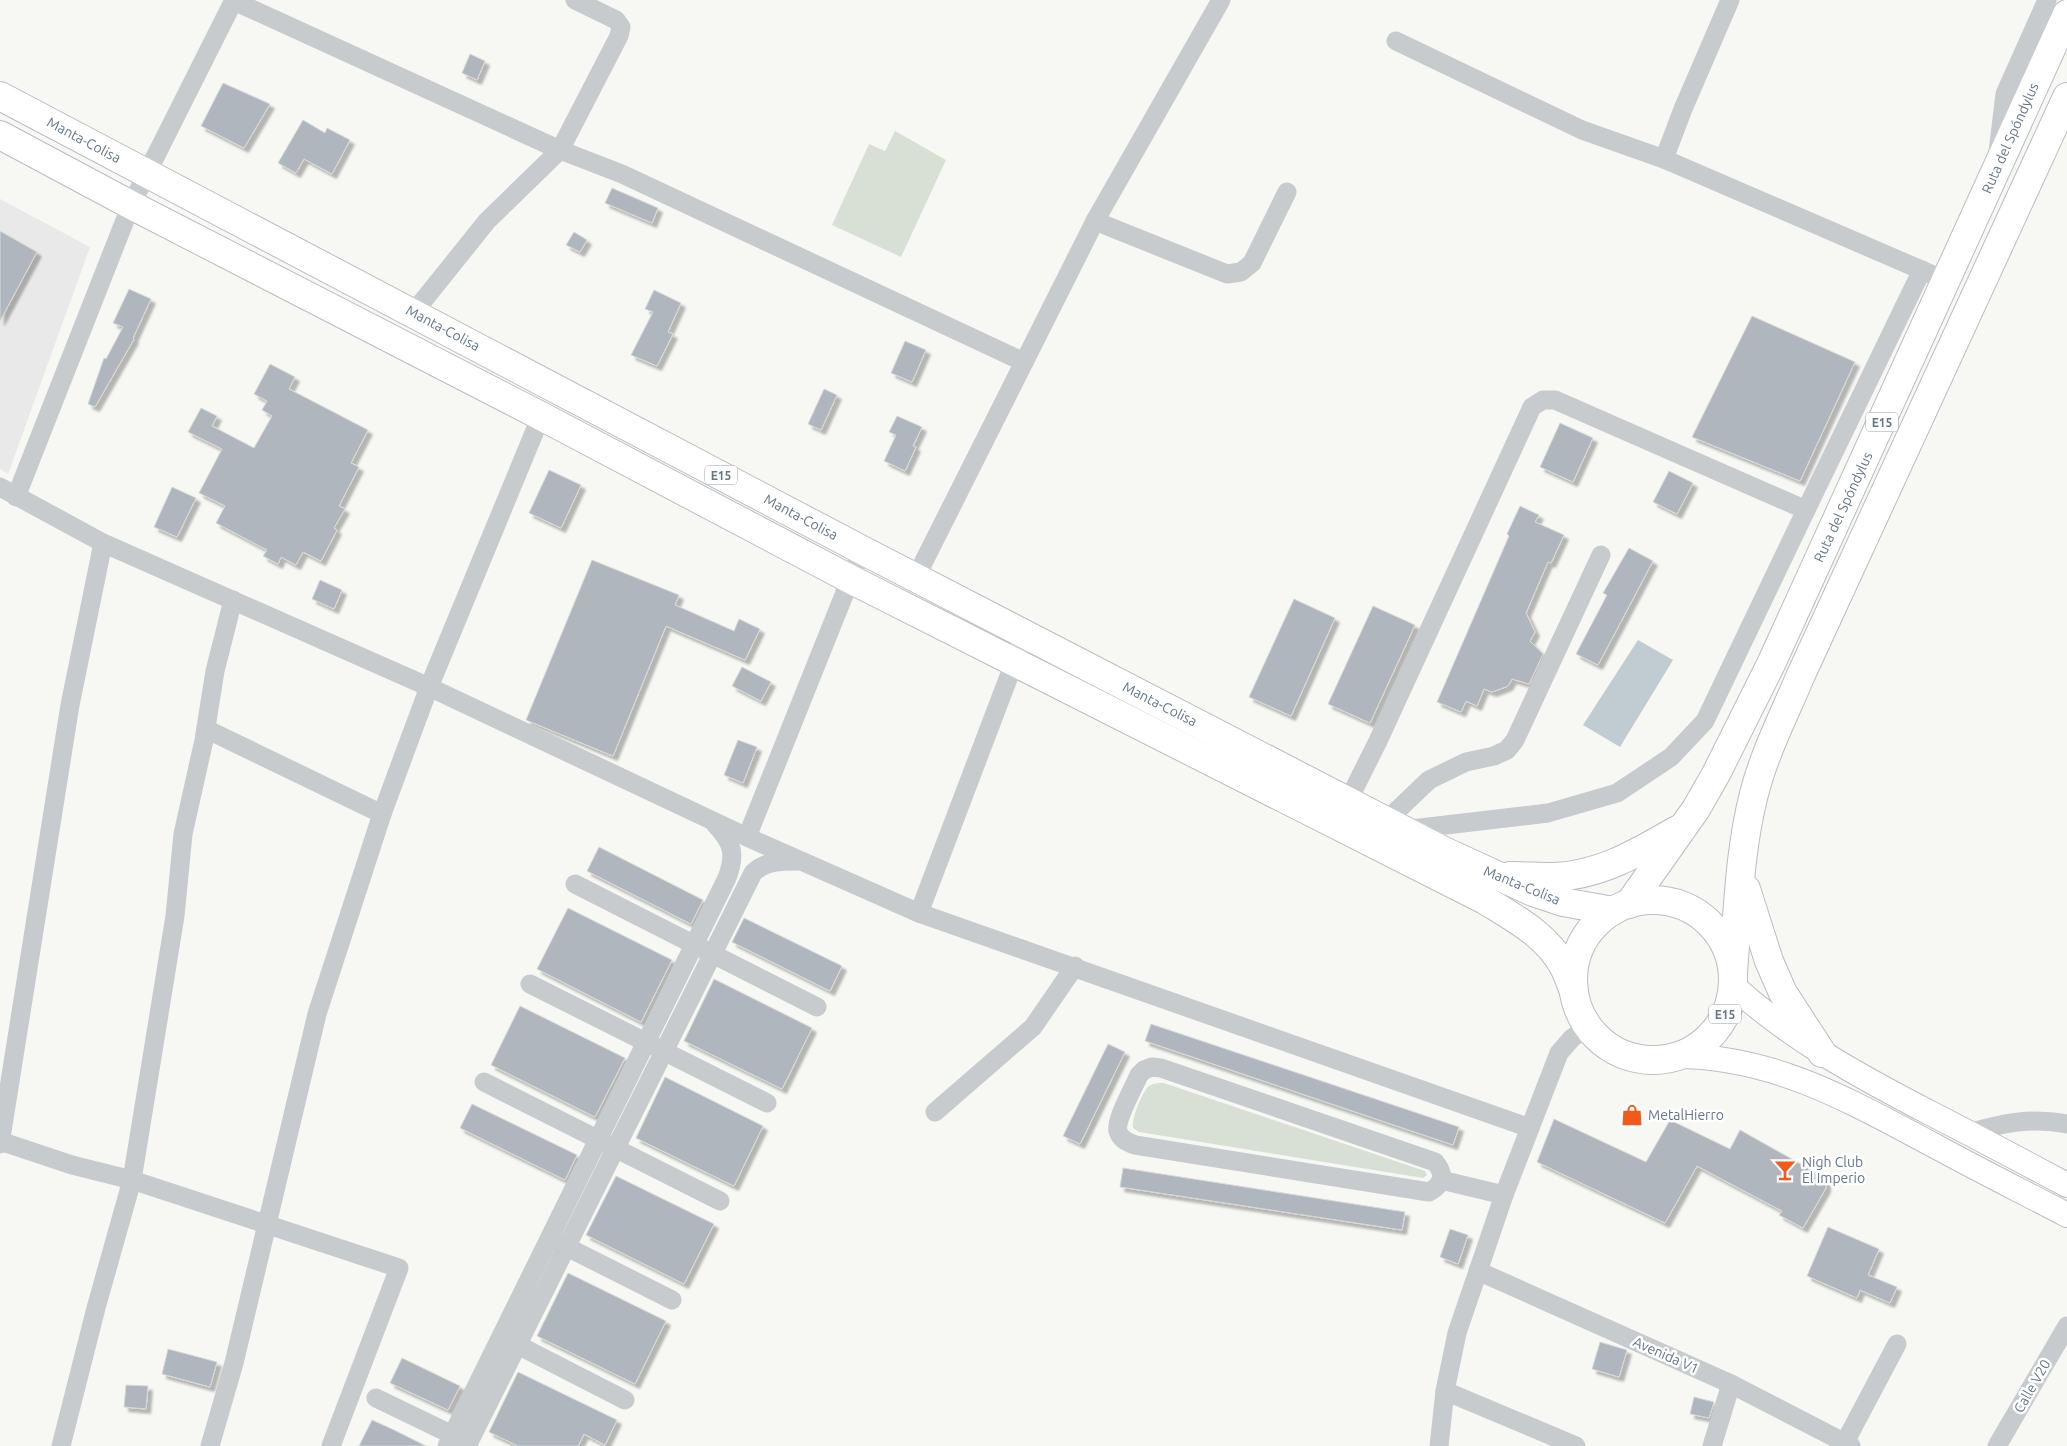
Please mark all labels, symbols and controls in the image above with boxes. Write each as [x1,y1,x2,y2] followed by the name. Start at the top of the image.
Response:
[1978,80,2042,196] street label: Ruta del Spóndylus
[44,114,124,166] street label: Manta-Colisa
[403,302,483,354] street label: Manta-Colisa
[1866,412,1898,432] road number: E15
[1810,449,1876,565] street label: Ruta del Spóndylus
[705,466,737,484] road number: E15
[761,491,841,543] street label: Manta-Colisa
[1120,678,1200,730] street label: Manta-Colisa
[1481,862,1563,908] street label: Manta-Colisa
[1709,1004,1741,1024] road number: E15
[1619,1102,1645,1128] shop icon: MetalHierro
[1648,1107,1724,1123] place label: MetalHierro
[1802,1154,1865,1186] place label: Nigh Club El Imperio
[1772,1157,1798,1183] bar icon: Nigh Club El Imperio
[1631,1333,1701,1377] street label: Avenida V1
[2010,1356,2054,1415] street label: Calle V20

